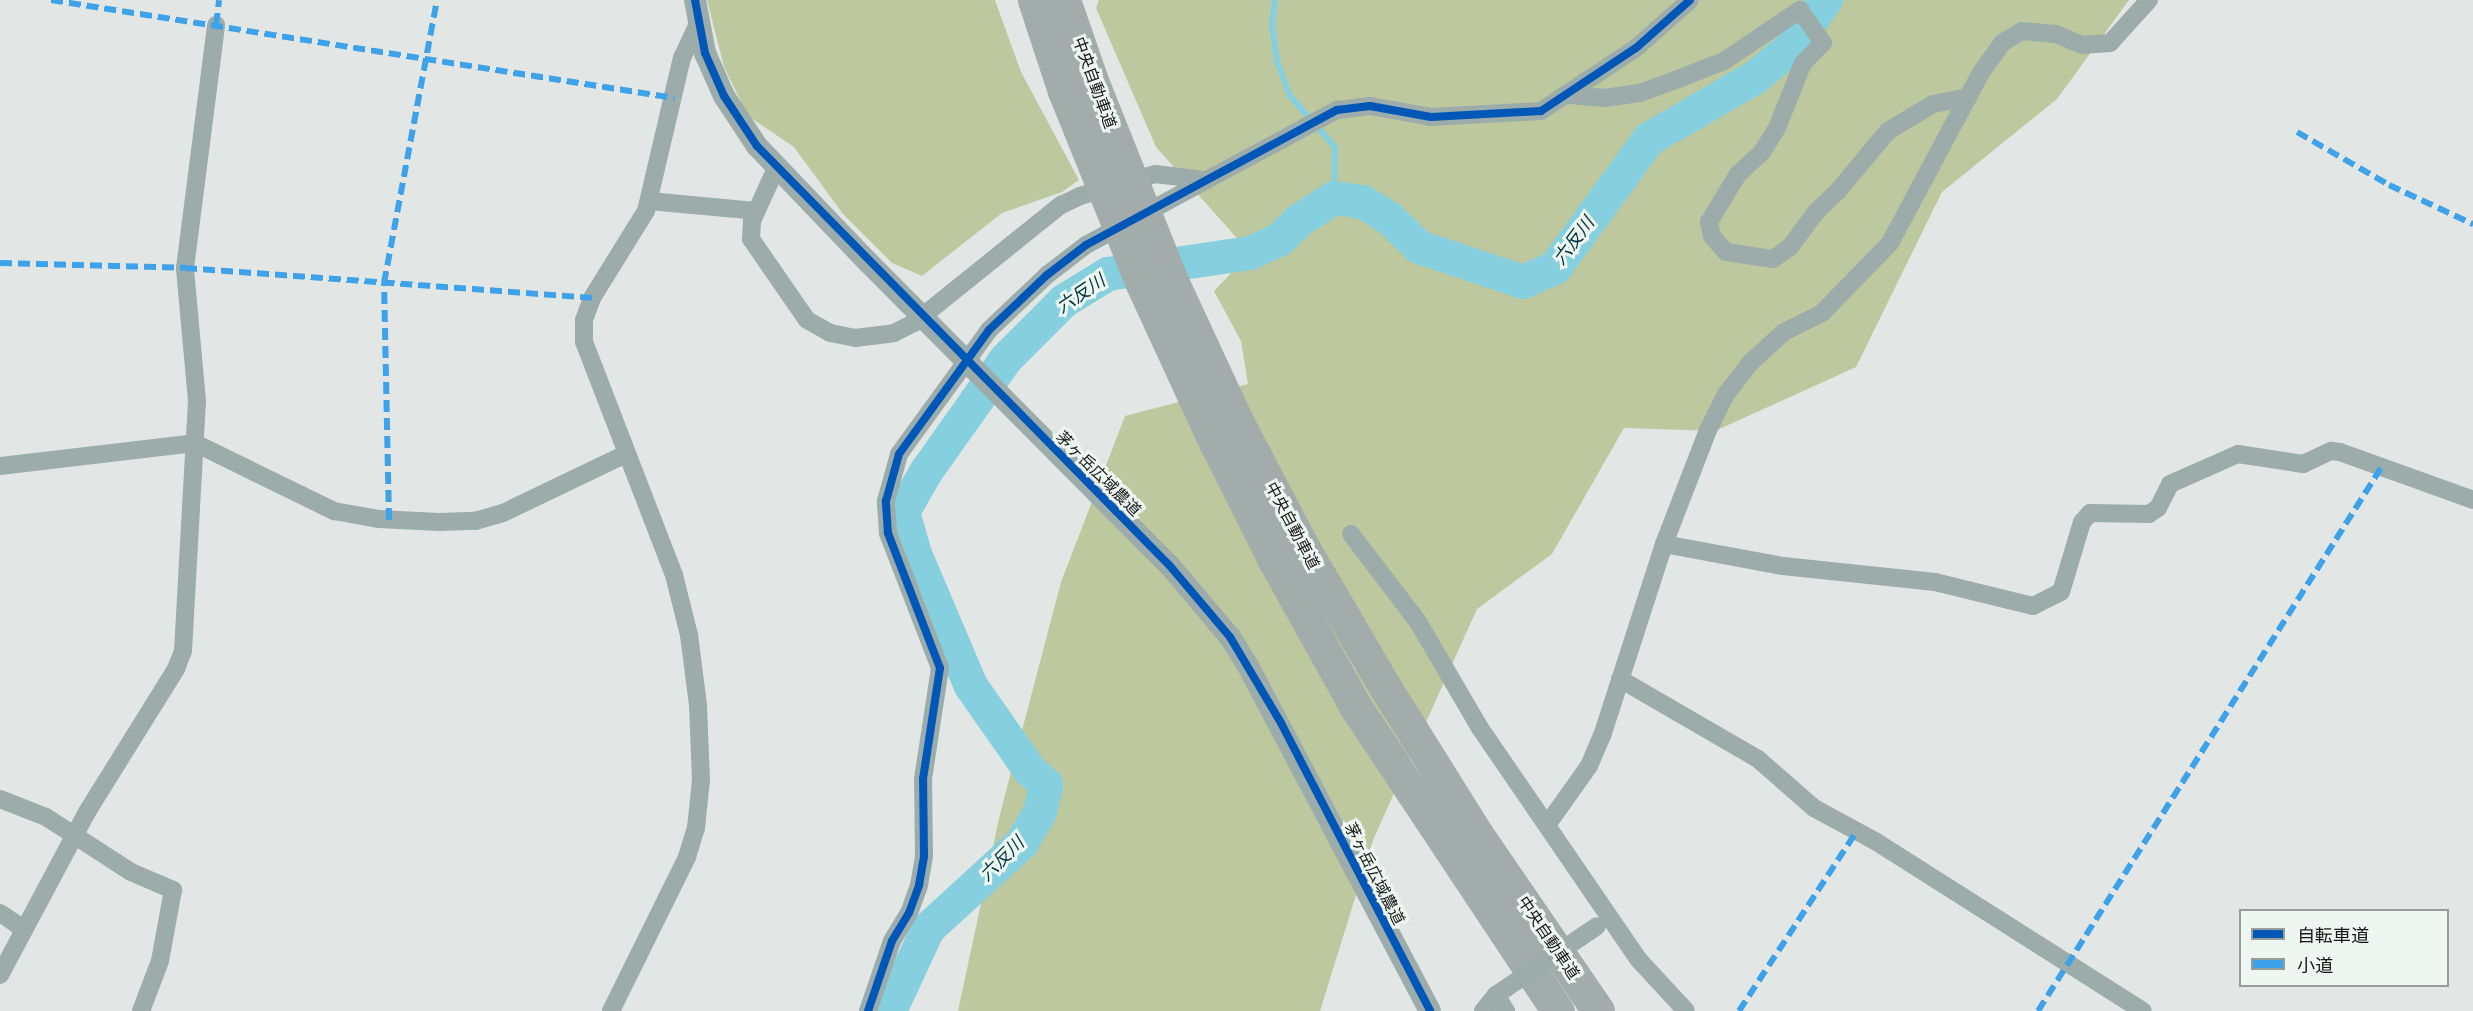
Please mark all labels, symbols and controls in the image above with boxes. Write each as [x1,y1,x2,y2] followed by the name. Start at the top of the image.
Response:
[1069,35,1119,131] street label: 中央自動車道
[1549,213,1599,269] water label: 六反川
[1053,270,1109,318] water label: 六反川
[1052,428,1144,520] street label: 茅ヶ岳広域農道
[1261,479,1323,573] street label: 中央自動車道
[1340,820,1408,928] street label: 茅ヶ岳広域農道
[975,832,1029,886] water label: 六反川
[1513,893,1583,983] street label: 中央自動車道
[2239,909,2449,987] legend
[2297,924,2369,948] text: 自転車道
[2297,954,2333,978] text: 小道

